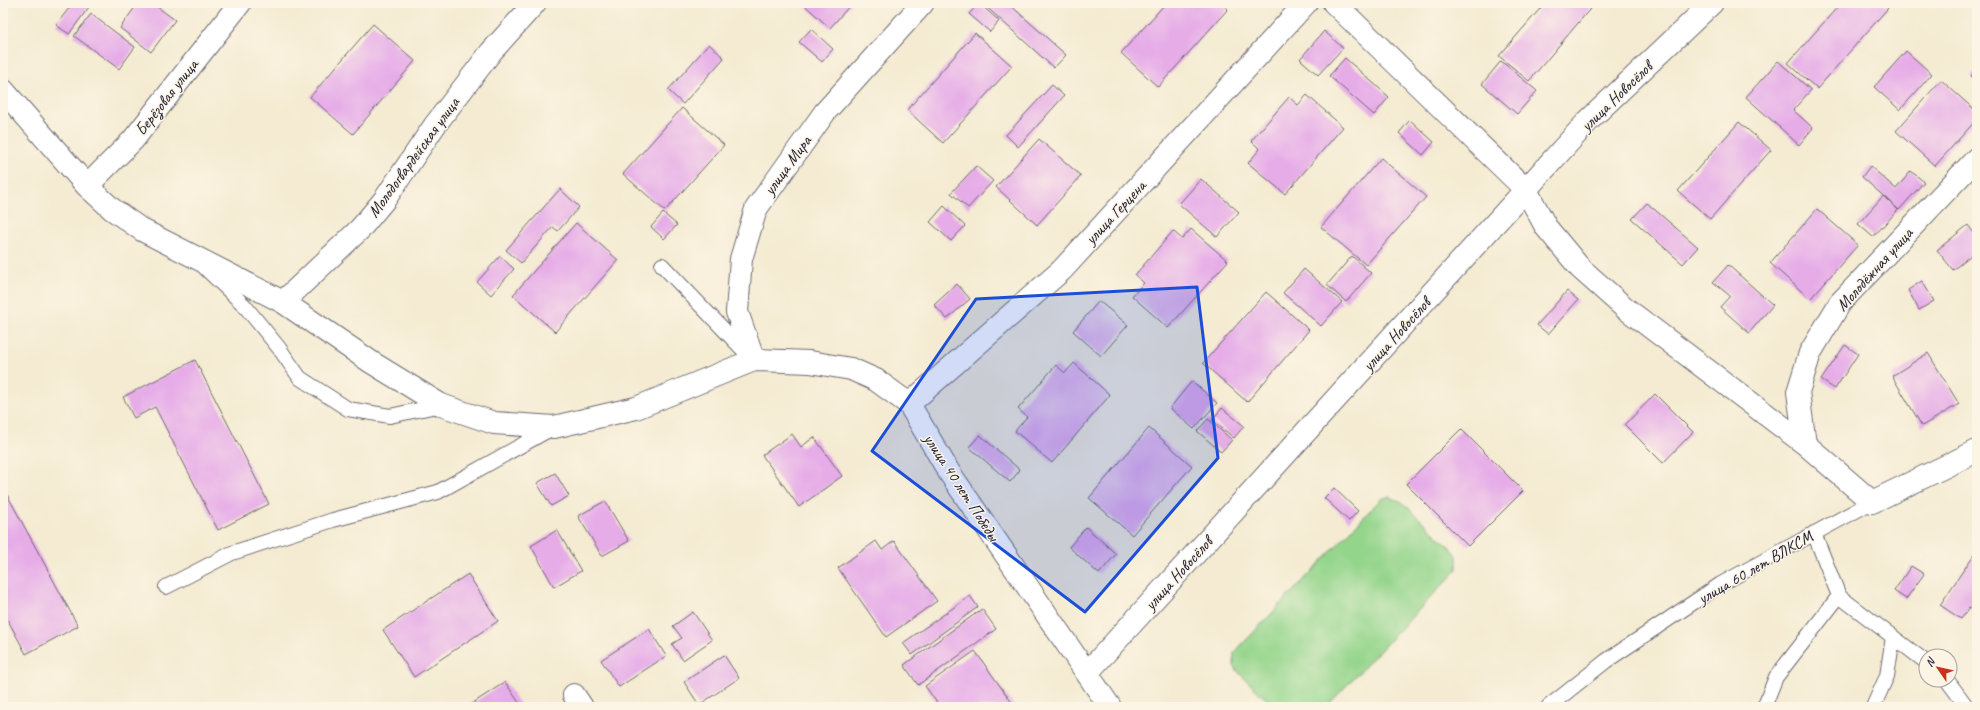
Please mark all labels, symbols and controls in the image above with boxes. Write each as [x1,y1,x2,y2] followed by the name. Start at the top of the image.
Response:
[130,53,205,140] street label: Берёзовая улица
[1575,55,1659,137] street label: улица Новосёлов
[363,92,465,221] street label: Молодогвардейская улица
[758,131,817,200] street label: улица Мира
[1080,174,1152,250] street label: улица Герцена
[1831,222,1918,315] street label: Молодёжная улица
[1357,291,1437,376] street label: улица Новосёлов
[918,429,1005,547] street label: улица 40 лет Победы
[1693,525,1818,609] street label: улица 60 лет ВЛКСМ
[1139,530,1219,615] street label: улица Новосёлов
[1918,648,1958,688] north arrow
[1922,654,1939,669] text: N

